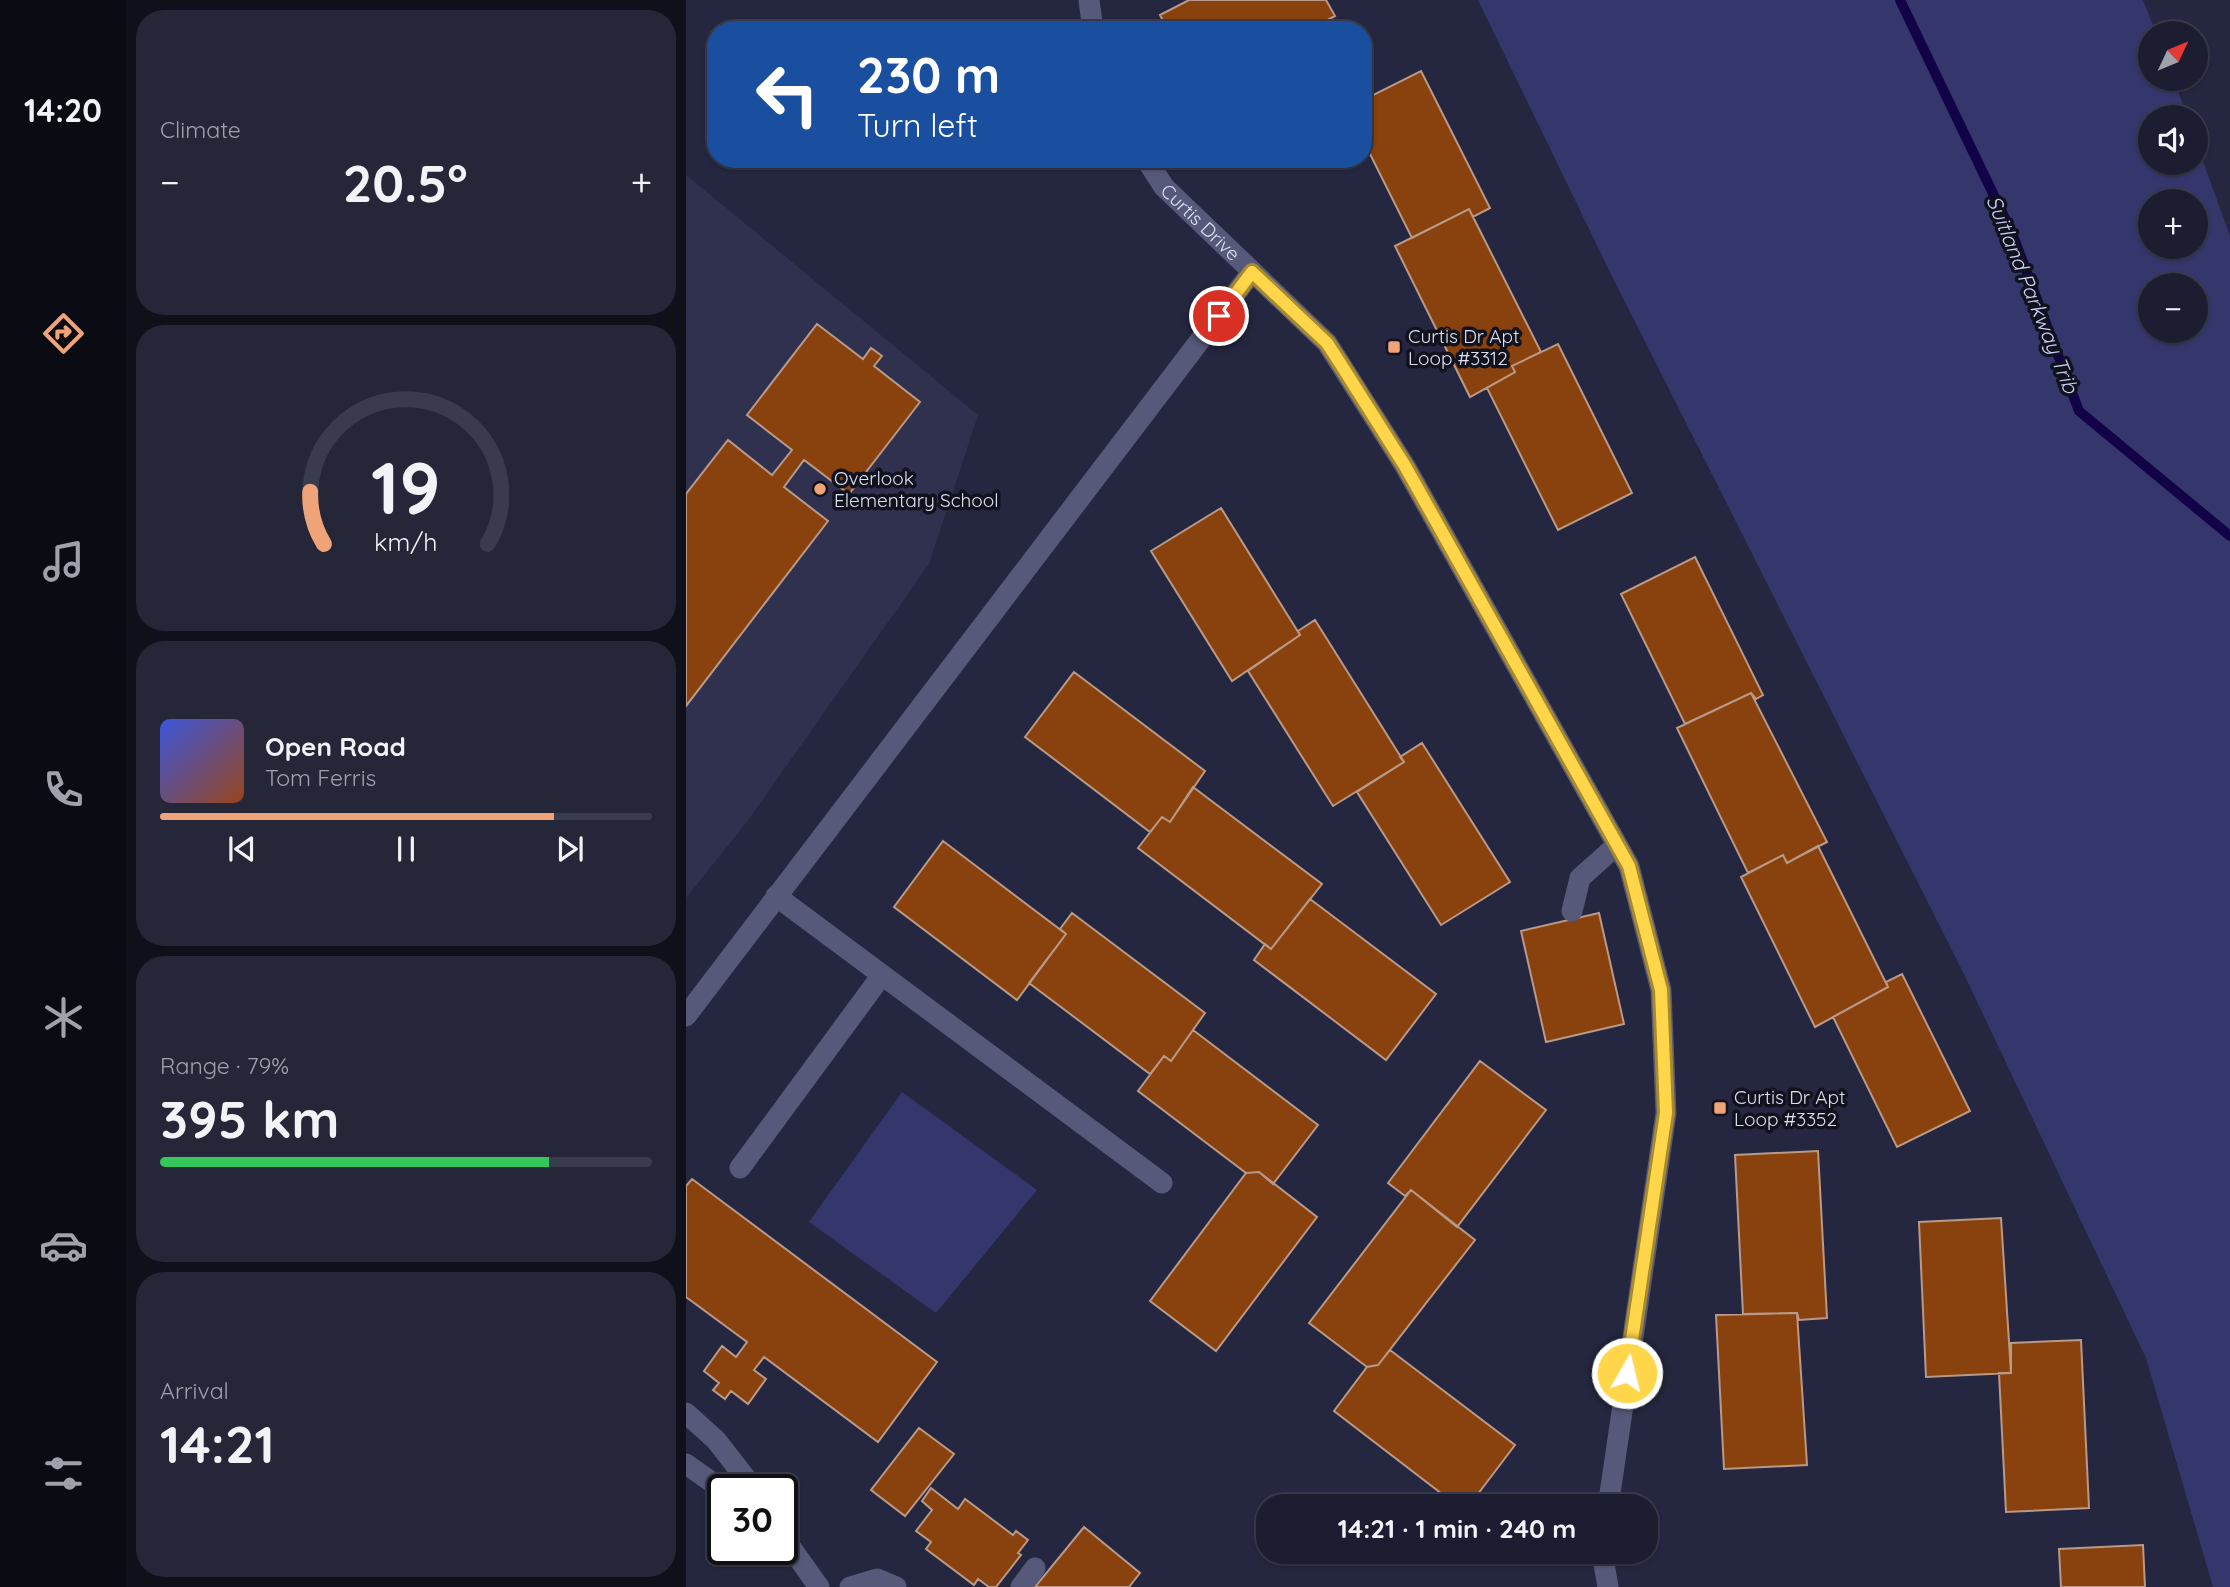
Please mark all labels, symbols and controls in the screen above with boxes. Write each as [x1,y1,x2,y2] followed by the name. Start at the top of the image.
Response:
[2138,21,2208,91] north arrow
[2138,21,2208,343] map controls
[857,44,1000,105] text: 230 m
[742,49,833,140] icon: left
[24,90,102,130] text: 14:20
[857,105,978,145] text: Turn left
[2138,105,2208,175] button: sound
[160,115,241,144] text: Climate
[343,150,468,215] text: 20.5°
[160,158,180,206] text: −
[631,158,652,206] text: +
[1156,178,1245,266] street label: Curtis Drive
[2138,189,2208,259] button: +
[1981,191,2085,398] water label: Suitland Parkway Trib
[2138,273,2208,343] button: −
[1189,286,1249,346] pin
[1200,297,1238,335] icon: arrive
[39,309,88,358] icon: directions
[1408,324,1520,370] place label: Curtis Dr Apt Loop #3312
[1386,339,1402,355] marker: Curtis Dr Apt Loop #3312
[371,442,441,533] text: 19
[834,466,999,512] place label: Overlook Elementary School
[812,481,828,497] marker: Overlook Elementary School
[374,526,438,557] text: km/h
[39,537,88,586] icon: music
[265,730,406,763] text: Open Road
[265,763,376,792] text: Tom Ferris
[39,765,88,814] icon: phone
[223,830,261,868] icon: previous
[387,830,425,868] icon: pause
[551,830,589,868] icon: next
[39,993,88,1042] icon: climate
[160,1051,289,1080] text: Range · 79%
[1734,1085,1846,1131] place label: Curtis Dr Apt Loop #3352
[160,1086,340,1151] text: 395 km
[1712,1100,1728,1116] marker: Curtis Dr Apt Loop #3352
[39,1221,88,1270] icon: car
[1590,1336,1664,1410] position arrow
[160,1376,229,1405] text: Arrival
[160,1411,275,1476] text: 14:21
[39,1449,88,1498] icon: filters
[707,1474,798,1565] speed limit sign: 30
[1338,1512,1576,1545] text: 14:21 · 1 min · 240 m

